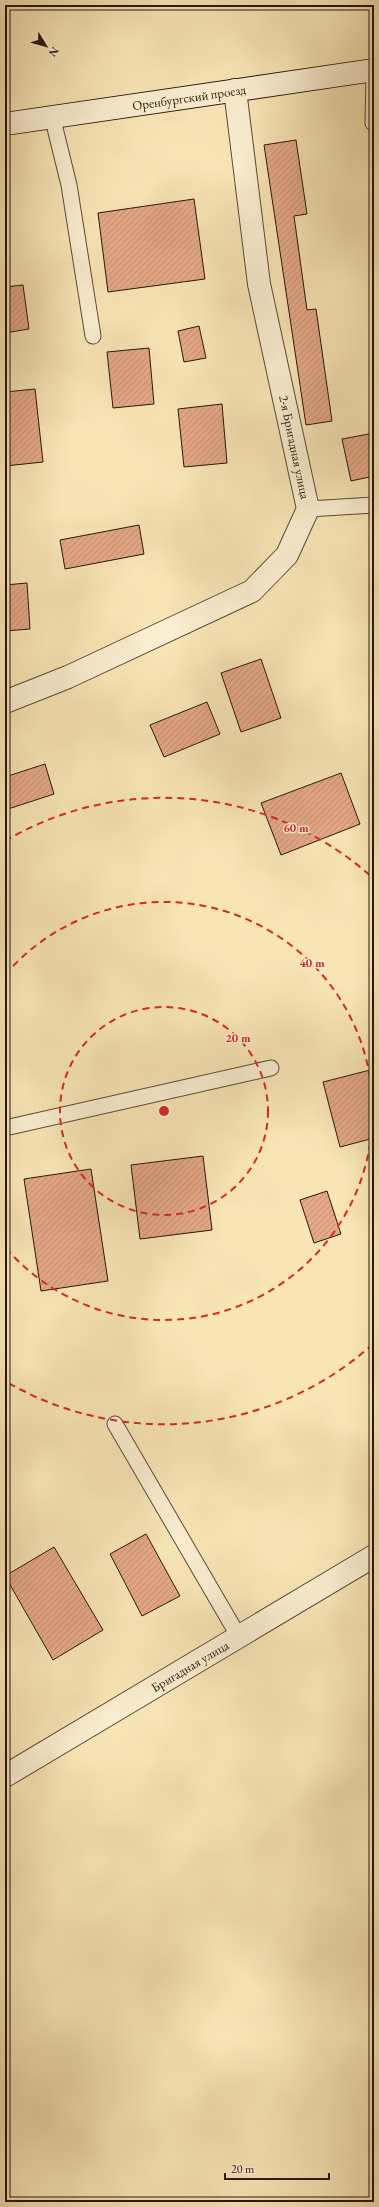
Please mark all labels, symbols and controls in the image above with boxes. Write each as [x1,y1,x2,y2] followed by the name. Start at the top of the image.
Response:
[26,26,66,66] north arrow
[46,44,62,60] text: N
[131,81,247,114] street label: Оренбургский проезд
[275,394,314,501] street label: 2-я Бригадная улица
[283,820,309,836] text: 60 m
[299,955,325,971] text: 40 m
[225,1030,251,1046] text: 20 m
[157,1104,171,1118] centre of rings
[148,1636,233,1696] street label: Бригадная улица
[225,2155,329,2181] scale bar
[231,2161,255,2177] text: 20 m

